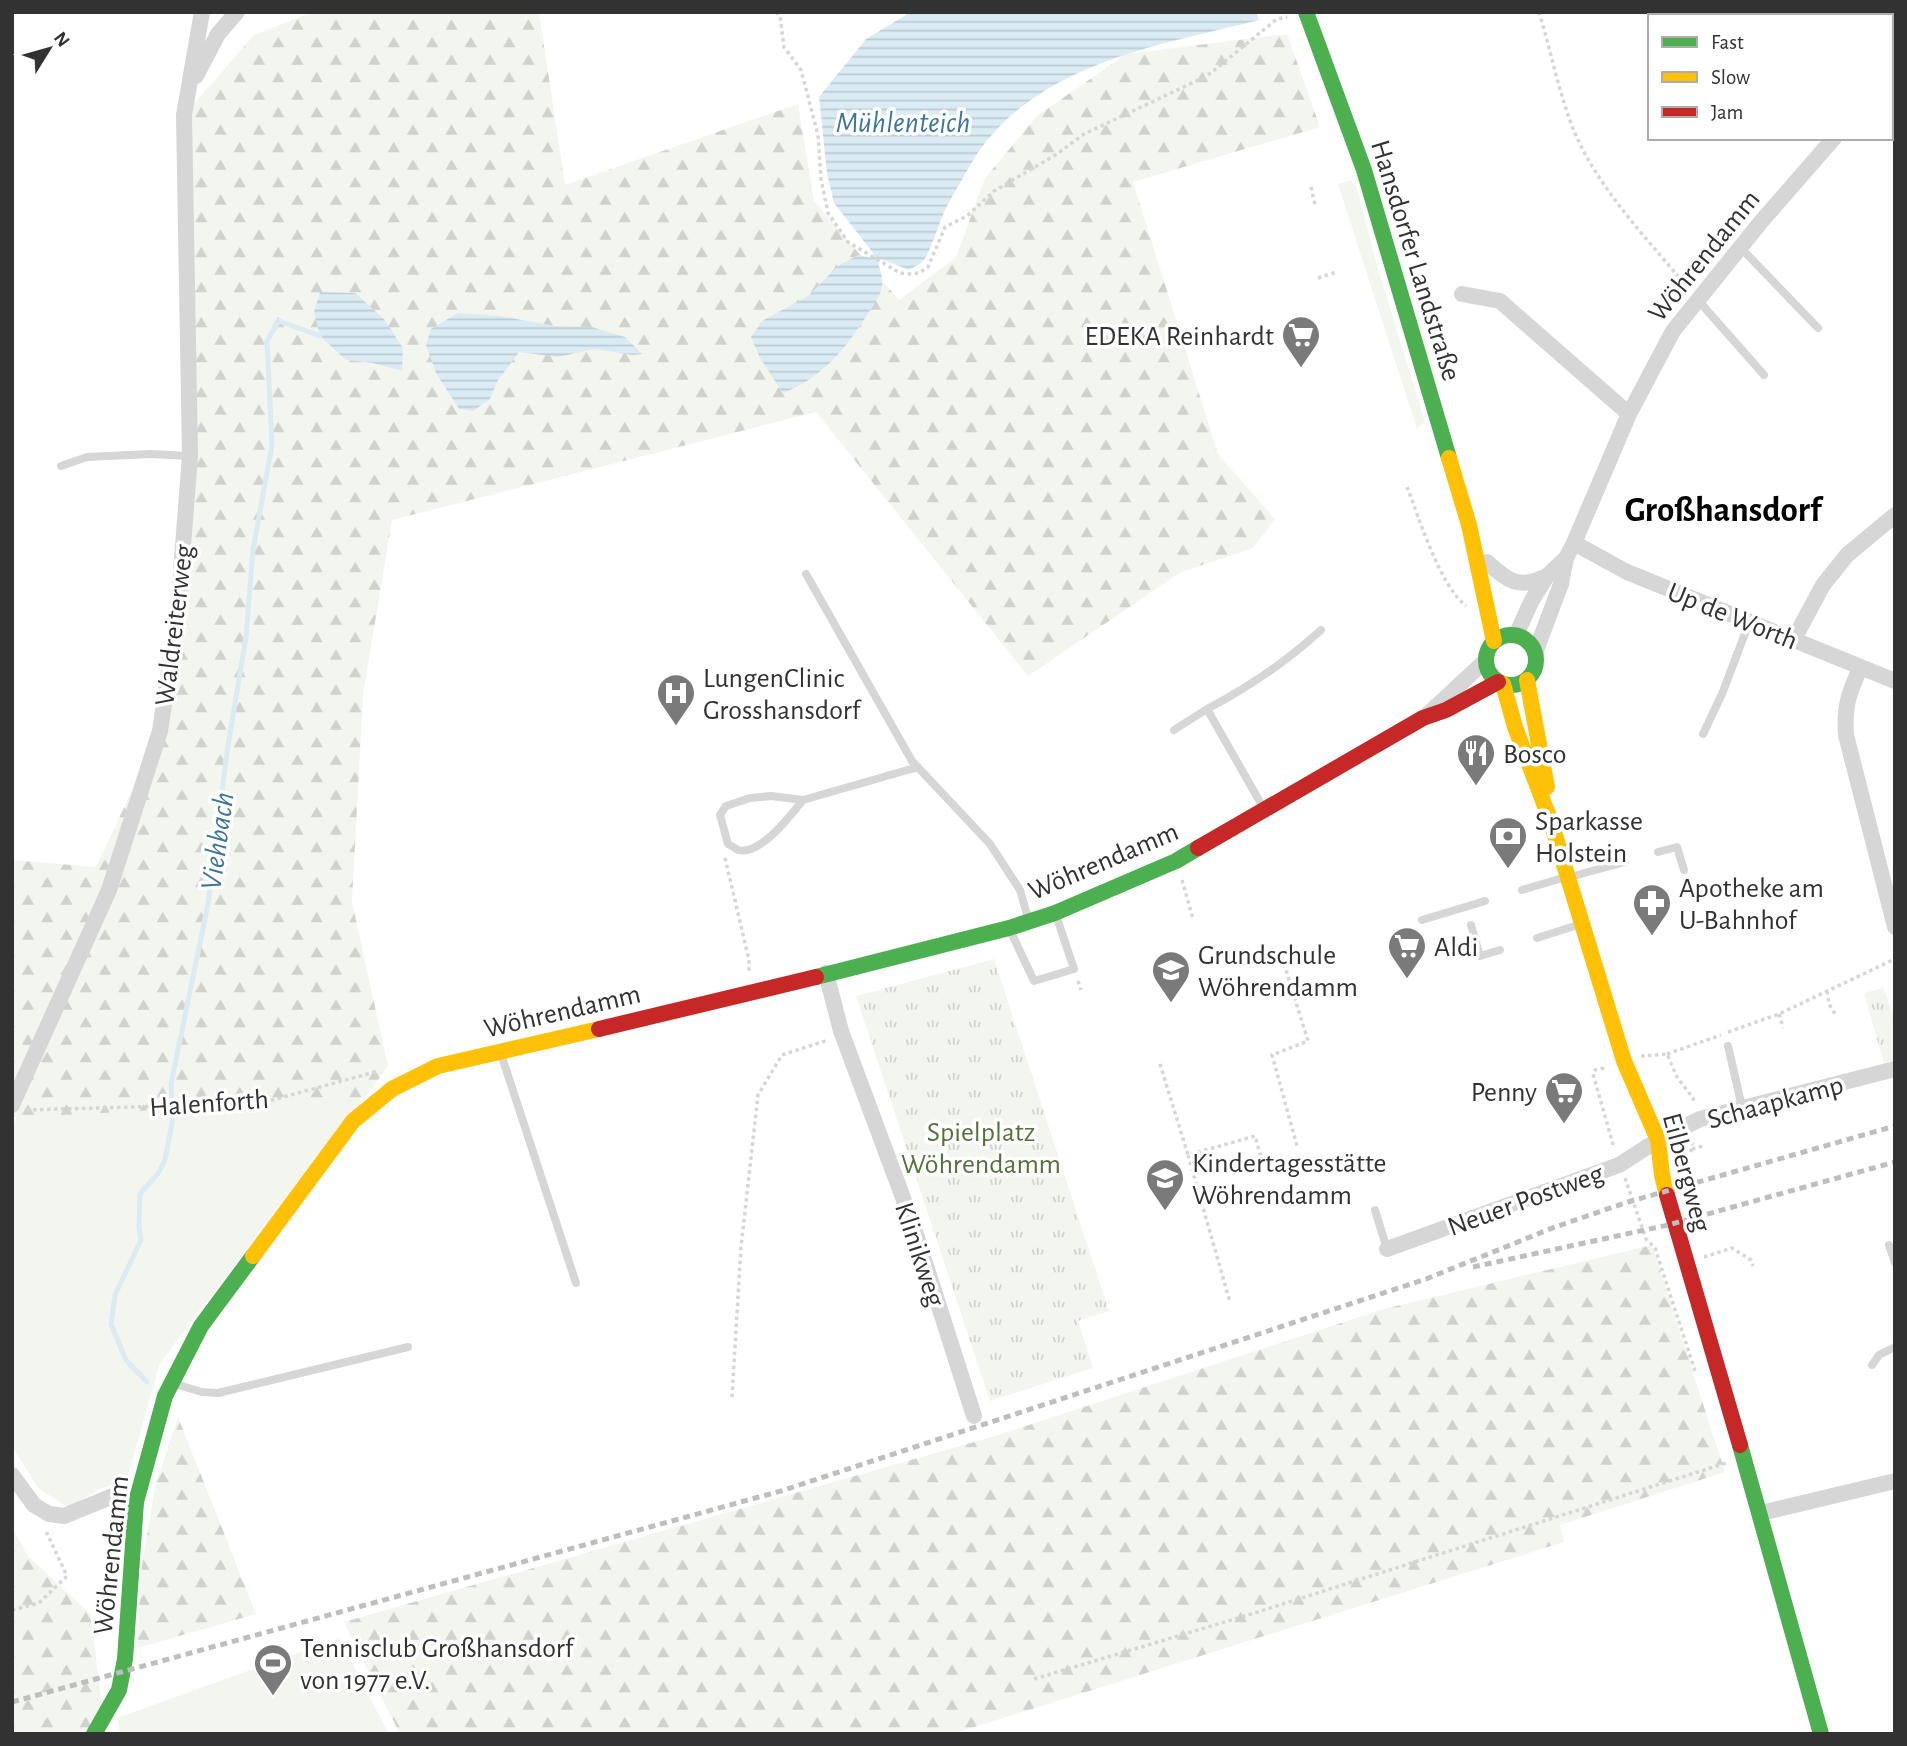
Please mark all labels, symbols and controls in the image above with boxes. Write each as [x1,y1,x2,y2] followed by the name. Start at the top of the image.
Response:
[14,14,84,84] north arrow
[1648,14,1893,140] legend
[50,29,73,51] text: N
[1711,32,1744,53] text: Fast
[1711,67,1750,88] text: Slow
[1711,102,1743,123] text: Jam
[836,108,970,138] water label: Mühlenteich
[1365,137,1465,384] street label: Hansdorfer Landstraße
[1643,185,1766,327] street label: Wöhrendamm
[1280,314,1322,369] supermarket icon: EDEKA Reinhardt
[1084,323,1274,351] place label: EDEKA Reinhardt
[1625,493,1824,528] district label: Großhansdorf
[151,543,199,707] street label: Waldreiterweg
[1663,578,1801,656] street label: Up de Worth
[703,665,862,725] place label: LungenClinic Grosshansdorf
[655,672,697,727] hospital icon: LungenClinic Grosshansdorf
[1455,732,1497,787] restaurant icon: Bosco
[1503,741,1566,769] place label: Bosco
[196,790,240,892] water label: Viehbach
[1535,808,1643,868] place label: Sparkasse Holstein
[1487,815,1529,870] bank icon: Sparkasse Holstein
[1025,818,1183,906] street label: Wöhrendamm
[1679,875,1824,935] place label: Apotheke am U-Bahnhof
[1631,882,1673,937] pharmacy icon: Apotheke am U-Bahnhof
[1386,925,1428,980] supermarket icon: Aldi
[1434,934,1478,962] place label: Aldi
[1198,942,1358,1002] place label: Grundschule Wöhrendamm
[1150,949,1192,1004] school or university icon: Grundschule Wöhrendamm
[481,980,643,1044] street label: Wöhrendamm
[1543,1070,1585,1125] supermarket icon: Penny
[1704,1071,1847,1135] street label: Schaapkamp
[1471,1079,1537,1107] place label: Penny
[149,1086,270,1122] street label: Halenforth
[1657,1110,1715,1235] street label: Eilbergweg
[901,1119,1061,1179] park label: Spielplatz Wöhrendamm
[1192,1150,1386,1210] place label: Kindertagesstätte Wöhrendamm
[1144,1157,1186,1212] school or university icon: Kindertagesstätte Wöhrendamm
[1444,1160,1608,1242] street label: Neuer Postweg
[889,1199,949,1311] street label: Klinikweg
[90,1474,134,1636] street label: Wöhrendamm
[300,1635,575,1695] place label: Tennisclub Großhansdorf von 1977 e.V.
[252,1642,294,1697] sports icon: Tennisclub Großhansdorf von 1977 e.V.

